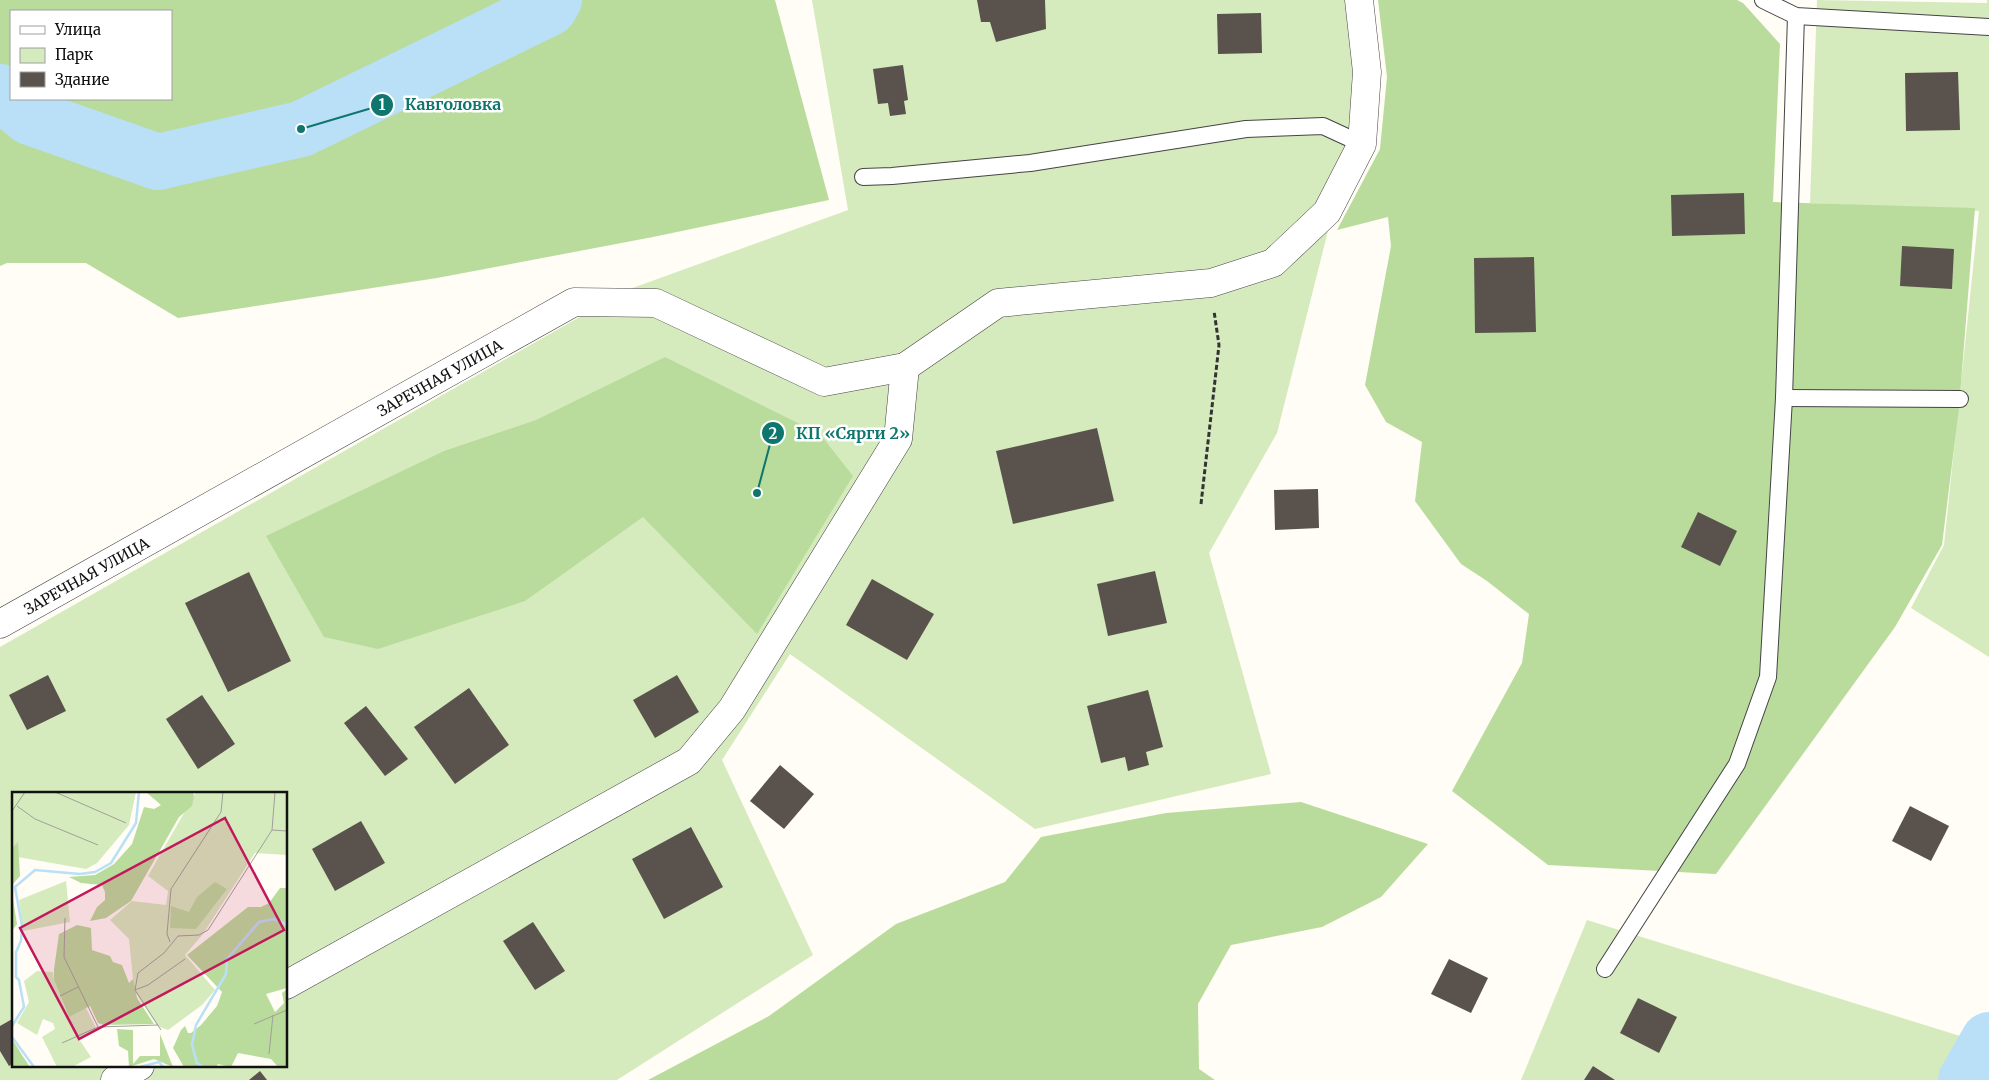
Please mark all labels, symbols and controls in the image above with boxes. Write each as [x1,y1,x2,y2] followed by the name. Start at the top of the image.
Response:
[10,10,172,100] legend
[54,20,101,39] text: Улица
[55,45,94,64] text: Парк
[55,70,109,89] text: Здание
[369,89,511,120] callout: Кавголовка
[405,94,501,114] text: Кавголовка
[379,95,386,114] text: 1
[374,335,506,420] street label: ЗАРЕЧНАЯ УЛИЦА
[761,418,920,449] callout: КП «Сярги 2»
[796,423,910,443] text: КП «Сярги 2»
[769,424,778,443] text: 2
[20,533,153,618] street label: ЗАРЕЧНАЯ УЛИЦА
[12,792,288,1068] inset map

